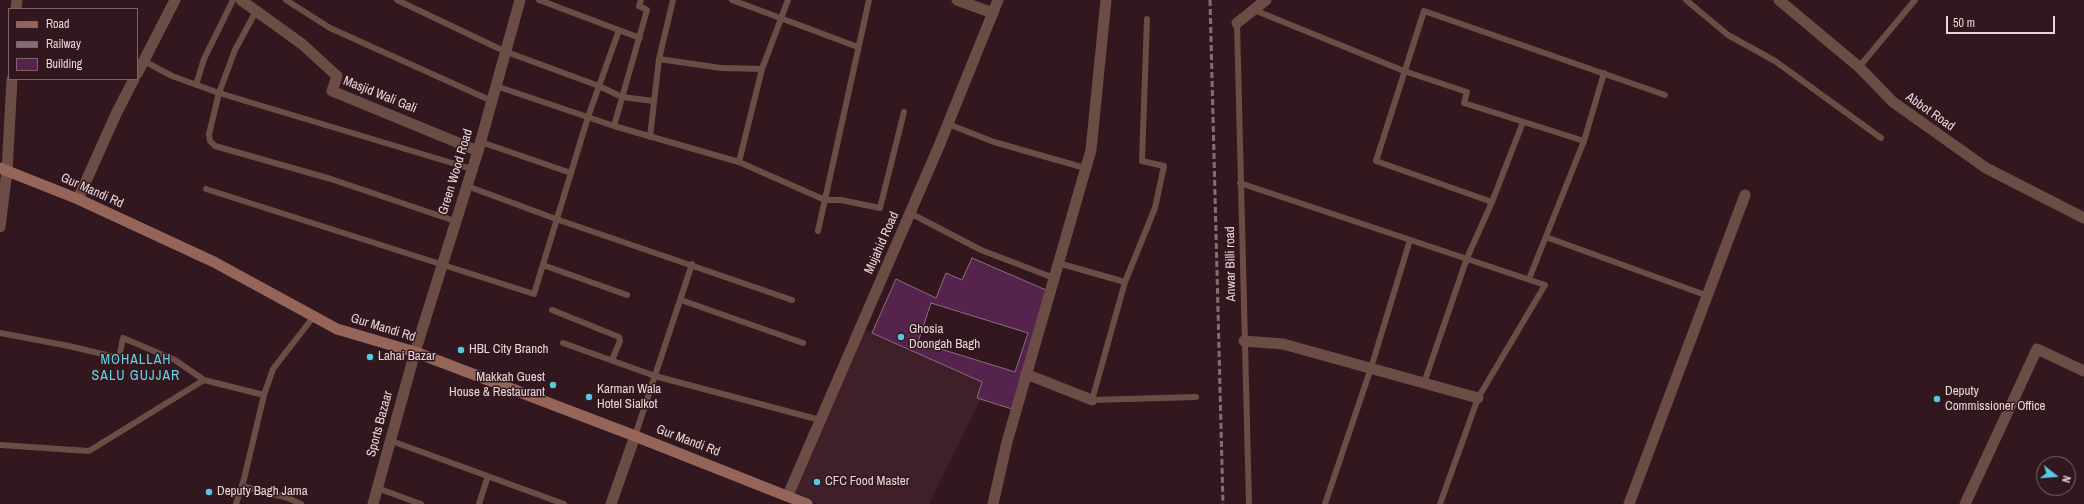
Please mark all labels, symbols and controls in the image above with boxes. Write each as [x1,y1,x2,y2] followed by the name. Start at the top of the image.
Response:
[8,8,138,80] legend
[1948,8,2057,34] scale bar
[1953,15,1975,31] text: 50 m
[46,16,70,32] text: Road
[46,36,81,52] text: Railway
[46,56,82,72] text: Building
[341,73,419,117] street label: Masjid Wali Gali
[1902,89,1958,135] street label: Abbot Road
[436,127,476,217] street label: Green Wood Road
[58,170,126,212] street label: Gur Mandi Rd
[861,210,903,276] street label: Mujahid Road
[1223,226,1239,302] street label: Anwar Billi road
[349,311,417,345] street label: Gur Mandi Rd
[909,322,980,353] place label: Ghosia Doongah Bagh
[896,332,906,342] marker: Ghosia Doongah Bagh
[469,342,548,358] place label: HBL City Branch
[456,345,466,355] marker: HBL City Branch
[378,349,435,365] place label: Lahai Bazar
[92,352,180,384] district label: MOHALLAH SALU GUJJAR
[365,352,375,362] marker: Lahai Bazar
[449,370,545,401] place label: Makkah Guest House & Restaurant
[548,380,558,390] marker: Makkah Guest House & Restaurant
[597,382,661,413] place label: Karman Wala Hotel Sialkot
[1945,384,2046,415] place label: Deputy Commissioner Office
[364,389,396,459] street label: Sports Bazaar
[584,392,594,402] marker: Karman Wala Hotel Sialkot
[1932,394,1942,404] marker: Deputy Commissioner Office
[654,422,722,460] street label: Gur Mandi Rd
[2036,456,2076,496] north arrow
[825,474,909,490] place label: CFC Food Master
[2059,474,2074,484] text: N
[812,477,822,487] marker: CFC Food Master
[217,484,308,500] place label: Deputy Bagh Jama
[204,487,214,497] marker: Deputy Bagh Jama

